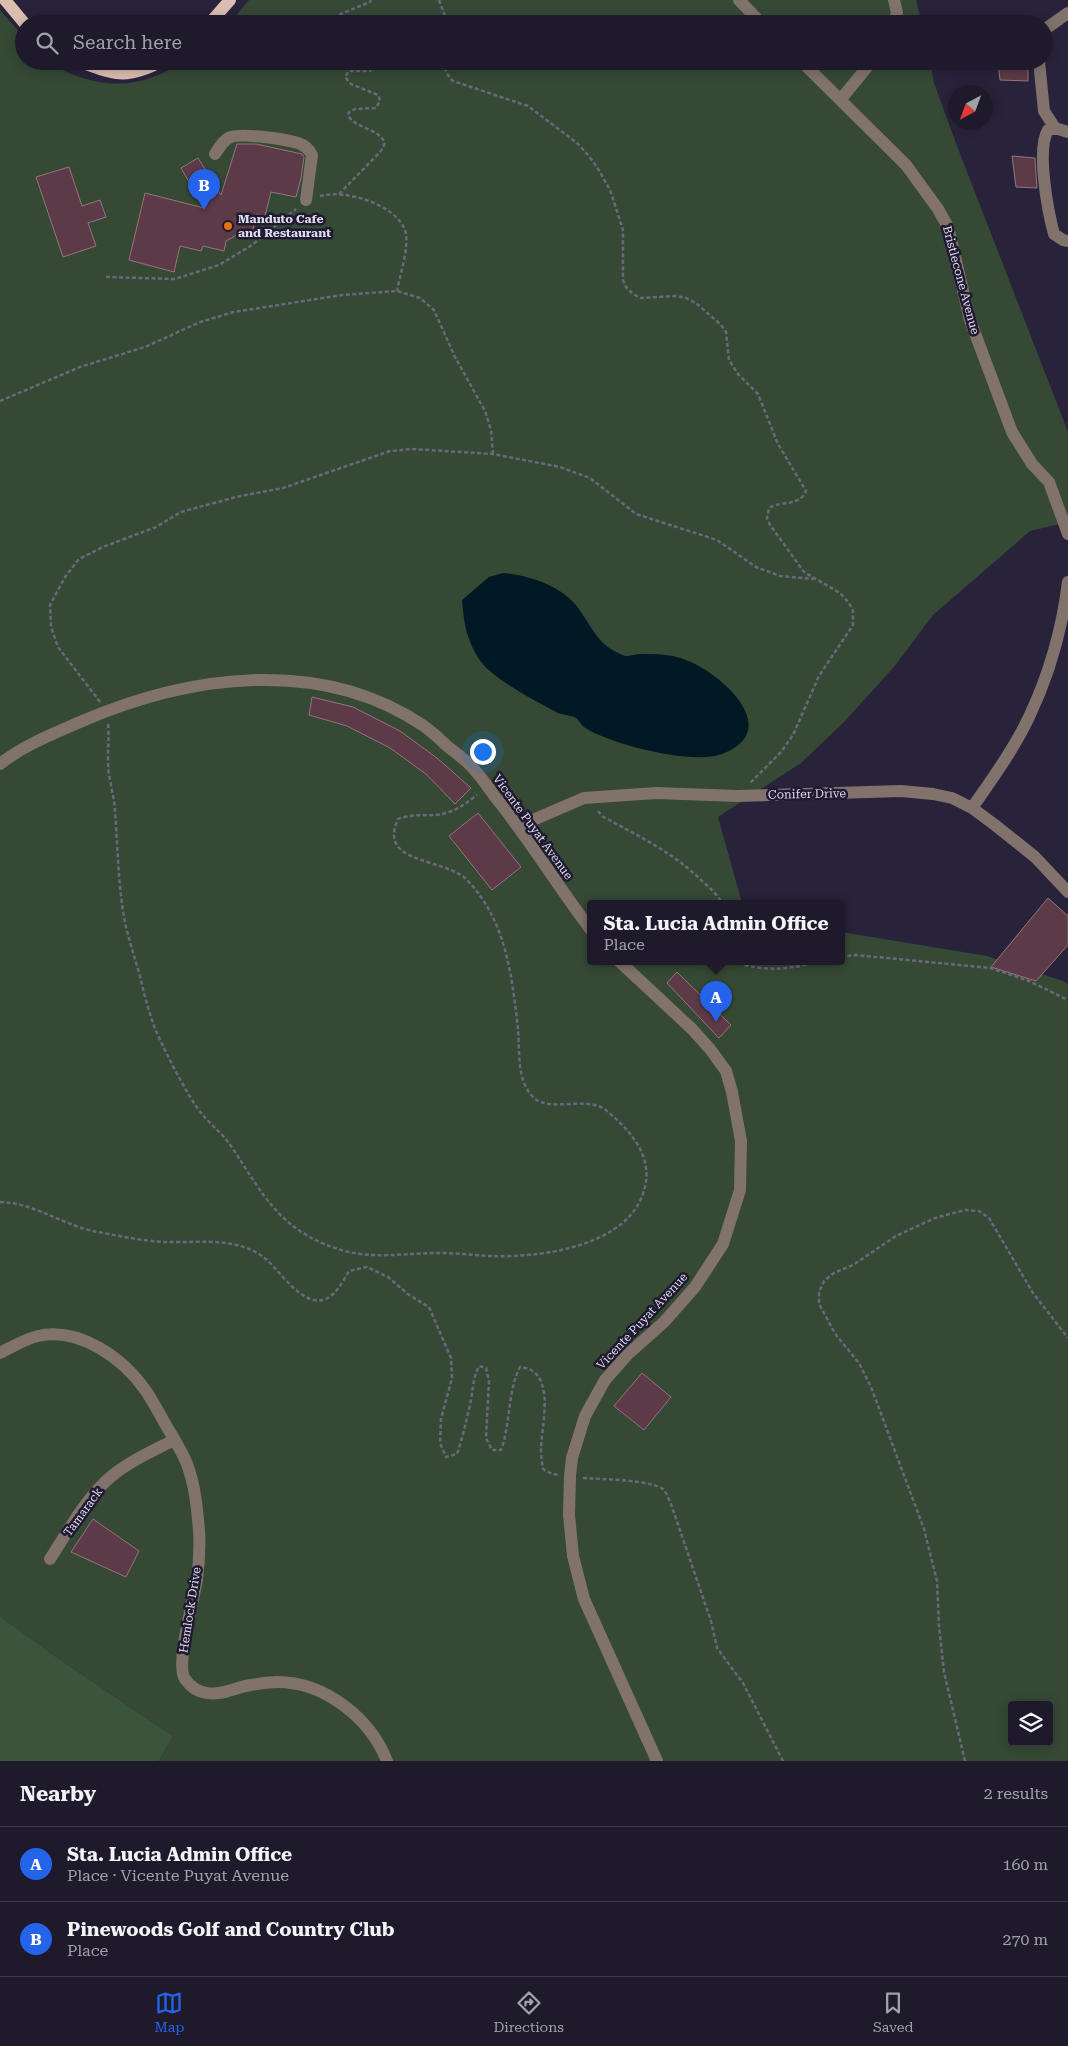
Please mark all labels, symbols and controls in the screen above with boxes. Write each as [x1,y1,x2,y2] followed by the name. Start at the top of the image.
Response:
[15,15,1053,70] search box
[33,29,61,57] icon: search
[73,31,182,54] text: Search here
[948,85,993,130] north arrow
[188,169,220,210] pin: B
[238,212,331,240] place label: Manduto Cafe and Restaurant
[222,220,234,232] marker: Manduto Cafe and Restaurant
[940,224,982,336] street label: Bristlecone Avenue
[470,739,496,765] your location
[490,772,576,883] street label: Vicente Puyat Avenue
[768,786,847,802] street label: Conifer Drive
[587,900,845,965] popup
[603,912,829,935] text: Sta. Lucia Admin Office
[603,935,645,954] text: Place
[700,981,732,1022] pin: A
[594,1270,690,1372] street label: Vicente Puyat Avenue
[61,1485,106,1539] street label: Tamarack
[176,1566,204,1654] street label: Hemlock Drive
[1008,1701,1053,1746] map controls
[1008,1701,1053,1746] button: layers
[20,1782,96,1806] text: Nearby
[984,1784,1048,1803] text: 2 results
[67,1843,292,1866] text: Sta. Lucia Admin Office
[30,1855,42,1874] text: A
[1002,1855,1048,1874] text: 160 m
[67,1866,289,1885] text: Place · Vicente Puyat Avenue
[67,1918,395,1941] text: Pinewoods Golf and Country Club
[30,1930,42,1949] text: B
[1002,1930,1048,1949] text: 270 m
[67,1941,108,1960] text: Place
[155,1989,184,2035] tab: Map
[493,1989,564,2035] tab: Directions
[873,1989,914,2035] tab: Saved

